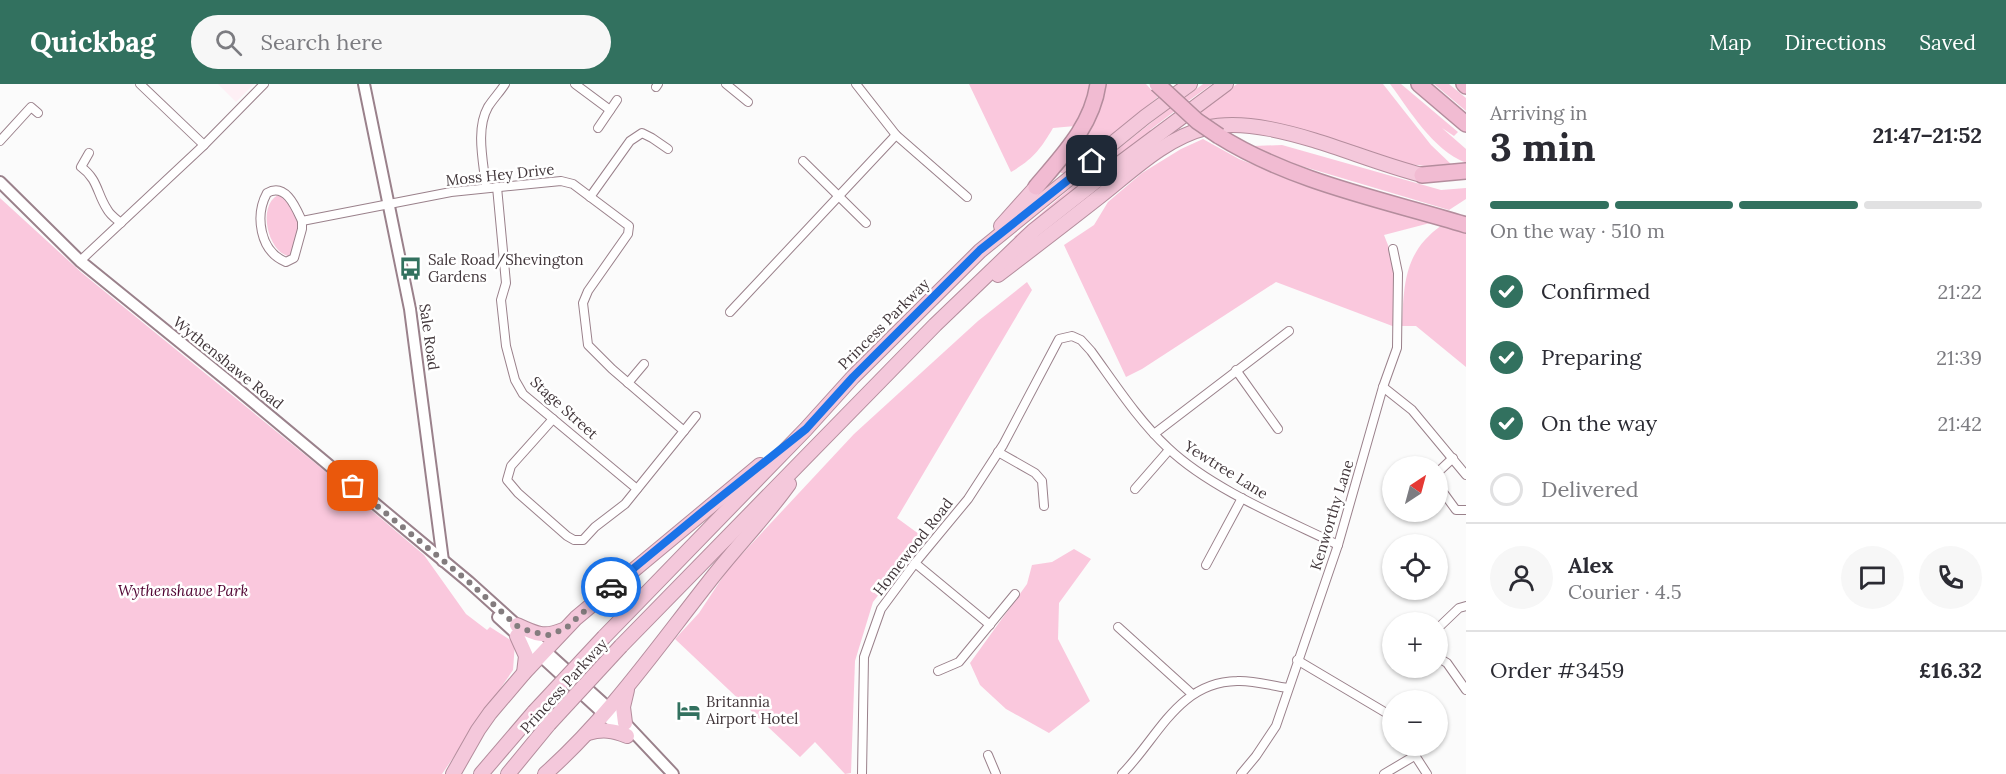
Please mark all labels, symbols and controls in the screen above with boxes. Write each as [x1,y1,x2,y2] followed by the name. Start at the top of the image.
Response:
[191,15,611,69] search box
[30,24,155,60] text: Quickbag
[212,26,245,59] icon: search
[260,28,383,56] text: Search here
[1709,29,1752,56] text: Map
[1785,29,1886,56] text: Directions
[1919,29,1976,56] text: Saved
[1490,100,1587,125] text: Arriving in
[1872,121,1982,149] text: 21:47–21:52
[1490,122,1596,172] text: 3 min
[1066,135,1117,186] pin
[1075,144,1108,177] icon: home
[445,159,555,190] street label: Moss Hey Drive
[1490,218,1665,243] text: On the way · 510 m
[428,250,584,286] place label: Sale Road/Shevington Gardens
[397,256,423,282] bus stop icon: Sale Road/Shevington Gardens
[834,274,933,373] street label: Princess Parkway
[1490,275,1523,308] icon: check
[1541,277,1650,305] text: Confirmed
[1938,279,1982,304] text: 21:22
[415,302,444,372] street label: Sale Road
[169,312,287,413] street label: Wythenshawe Road
[1490,341,1523,374] icon: check
[1541,343,1641,371] text: Preparing
[1936,345,1982,370] text: 21:39
[526,372,602,443] street label: Stage Street
[1490,407,1523,440] icon: check
[1541,409,1657,437] text: On the way
[1937,411,1982,436] text: 21:42
[1180,436,1272,503] street label: Yewtree Lane
[1382,456,1448,522] north arrow
[1382,456,1448,756] map controls
[1306,457,1357,572] street label: Kenworthy Lane
[327,460,378,511] pin
[336,469,369,502] icon: bag
[1541,475,1639,503] text: Delivered
[869,494,957,599] street label: Homewood Road
[1382,534,1448,600] button: locate
[1490,546,1553,609] button: person
[1841,546,1904,609] button: chat
[1919,546,1982,609] button: phone
[1568,551,1613,579] text: Alex
[581,557,641,617] courier
[595,571,628,604] icon: car
[1568,579,1682,604] text: Courier · 4.5
[118,581,248,600] park label: Wythenshawe Park
[1382,612,1448,678] button: +
[516,634,611,737] street label: Princess Parkway
[1490,656,1624,684] text: Order #3459
[1919,656,1982,684] text: £16.32
[1382,690,1448,756] button: −
[705,692,798,728] place label: Britannia Airport Hotel
[675,698,701,724] hotel icon: Britannia Airport Hotel

